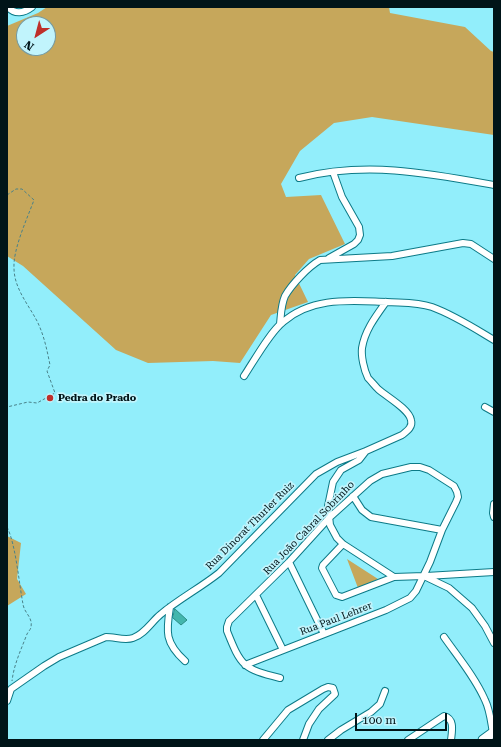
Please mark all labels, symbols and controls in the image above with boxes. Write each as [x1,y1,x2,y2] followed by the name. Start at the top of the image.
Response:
[16,16,56,56] north arrow
[22,38,36,53] text: N
[58,392,136,404] place label: Pedra do Prado
[45,393,55,403] marker: Pedra do Prado
[203,479,297,573] street label: Rua Dinorat Thurler Ruiz
[261,479,357,577] street label: Rua João Cabral Sobrinho
[298,600,374,638] street label: Rua Paul Lehrer
[357,705,449,731] scale bar
[362,713,396,727] text: 100 m

